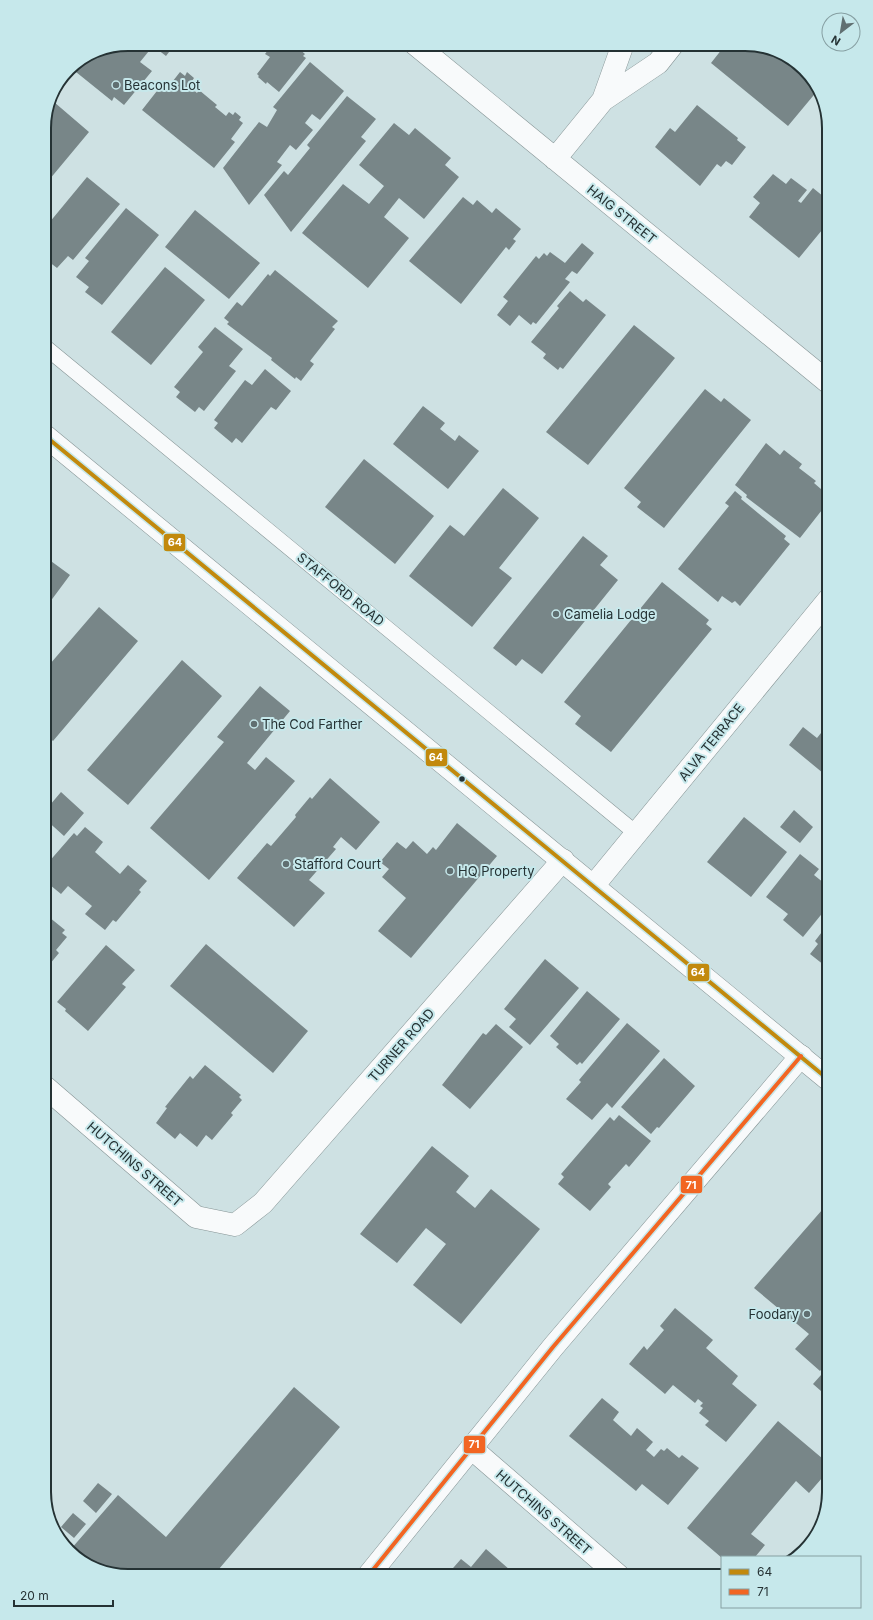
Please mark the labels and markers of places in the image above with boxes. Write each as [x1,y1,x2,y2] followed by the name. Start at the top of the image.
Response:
[124,77,200,93] place label: Beacons Lot
[111,80,121,90] marker: Beacons Lot
[564,606,656,622] place label: Camelia Lodge
[551,609,561,619] marker: Camelia Lodge
[262,716,362,732] place label: The Cod Farther
[249,719,259,729] marker: The Cod Farther
[457,774,467,784] unlabelled marker
[294,856,381,872] place label: Stafford Court
[281,859,291,869] marker: Stafford Court
[458,863,534,879] place label: HQ Property
[445,866,455,876] marker: HQ Property
[749,1306,799,1322] place label: Foodary
[802,1309,812,1319] marker: Foodary

